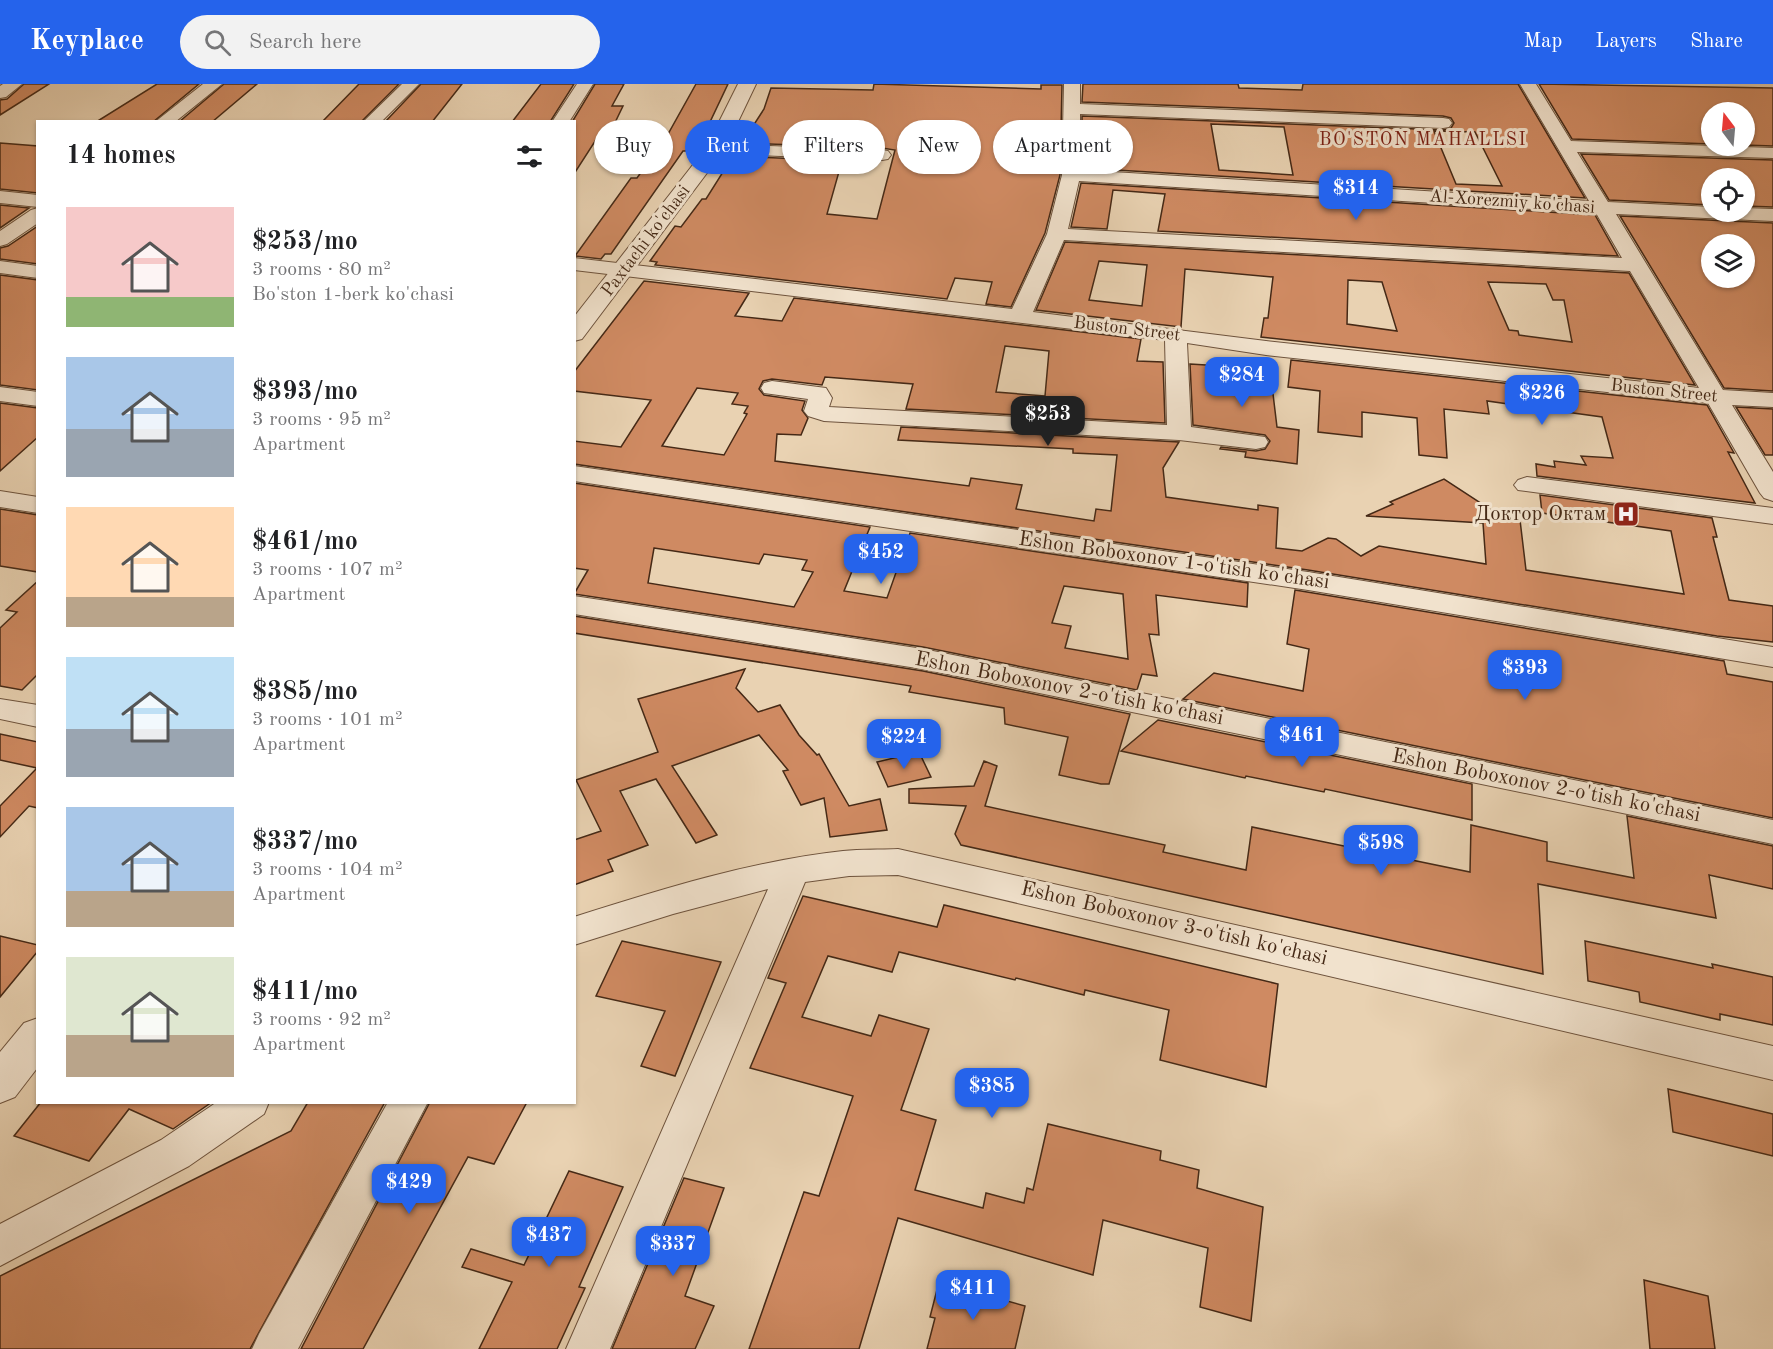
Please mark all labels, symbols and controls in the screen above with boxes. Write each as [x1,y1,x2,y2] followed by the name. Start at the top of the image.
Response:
[180,15,600,69] search box
[201,26,234,59] icon: search
[30,28,144,56] text: Keyplace
[249,31,361,53] text: Search here
[1523,31,1562,52] text: Map
[1595,31,1657,52] text: Layers
[1690,31,1743,52] text: Share
[1701,102,1755,156] north arrow
[1701,102,1755,288] map controls
[594,120,673,174] chip: Buy
[685,120,770,174] chip: Rent
[782,120,885,174] chip: Filters
[897,120,981,174] chip: New
[993,120,1133,174] chip: Apartment
[1319,131,1527,149] district label: BO'STON MAHALLSI
[513,140,546,173] icon: filters
[66,143,175,169] text: 14 homes
[1701,168,1755,222] button: locate
[1320,170,1392,221] pin: $314
[1333,179,1379,199] text: $314
[598,182,694,300] street label: Paxtachi ko'chasi
[1428,187,1596,217] street label: Al-Xorezmiy ko'chasi
[252,229,358,255] text: $253/mo
[114,231,186,303] icon: home
[1701,234,1755,288] button: layers
[252,260,391,280] text: 3 rooms · 80 m²
[252,285,454,305] text: Bo'ston 1-berk ko'chasi
[1073,314,1181,344] street label: Buston Street
[1206,357,1278,408] pin: $284
[1219,366,1265,386] text: $284
[1506,375,1578,426] pin: $226
[1610,376,1718,406] street label: Buston Street
[252,379,358,405] text: $393/mo
[114,381,186,453] icon: home
[1519,384,1565,404] text: $226
[1012,396,1084,447] pin: $253
[1025,405,1071,425] text: $253
[252,410,391,430] text: 3 rooms · 95 m²
[252,435,346,455] text: Apartment
[1611,499,1641,529] hospital icon: Доктор Октам
[1475,504,1606,525] place label: Доктор Октам
[252,529,358,555] text: $461/mo
[1017,529,1331,593] street label: Eshon Boboxonov 1-o'tish ko'chasi
[114,531,186,603] icon: home
[845,534,917,585] pin: $452
[858,543,904,563] text: $452
[252,560,402,580] text: 3 rooms · 107 m²
[252,585,346,605] text: Apartment
[913,649,1225,729] street label: Eshon Boboxonov 2-o'tish ko'chasi
[1489,650,1561,701] pin: $393
[1502,659,1548,679] text: $393
[252,679,358,705] text: $385/mo
[114,681,186,753] icon: home
[252,710,402,730] text: 3 rooms · 101 m²
[1266,717,1338,768] pin: $461
[868,719,940,770] pin: $224
[1279,726,1325,746] text: $461
[881,728,927,748] text: $224
[252,735,346,755] text: Apartment
[1390,746,1702,826] street label: Eshon Boboxonov 2-o'tish ko'chasi
[1345,825,1417,876] pin: $598
[252,829,358,855] text: $337/mo
[114,831,186,903] icon: home
[1358,834,1404,854] text: $598
[252,860,402,880] text: 3 rooms · 104 m²
[1019,878,1329,970] street label: Eshon Boboxonov 3-o'tish ko'chasi
[252,885,346,905] text: Apartment
[252,979,358,1005] text: $411/mo
[114,981,186,1053] icon: home
[252,1010,391,1030] text: 3 rooms · 92 m²
[252,1035,346,1055] text: Apartment
[956,1068,1028,1119] pin: $385
[969,1077,1015,1097] text: $385
[373,1164,445,1215] pin: $429
[386,1173,432,1193] text: $429
[513,1217,585,1268] pin: $437
[526,1226,572,1246] text: $437
[637,1226,709,1277] pin: $337
[650,1235,696,1255] text: $337
[937,1270,1009,1321] pin: $411
[950,1279,996,1299] text: $411

